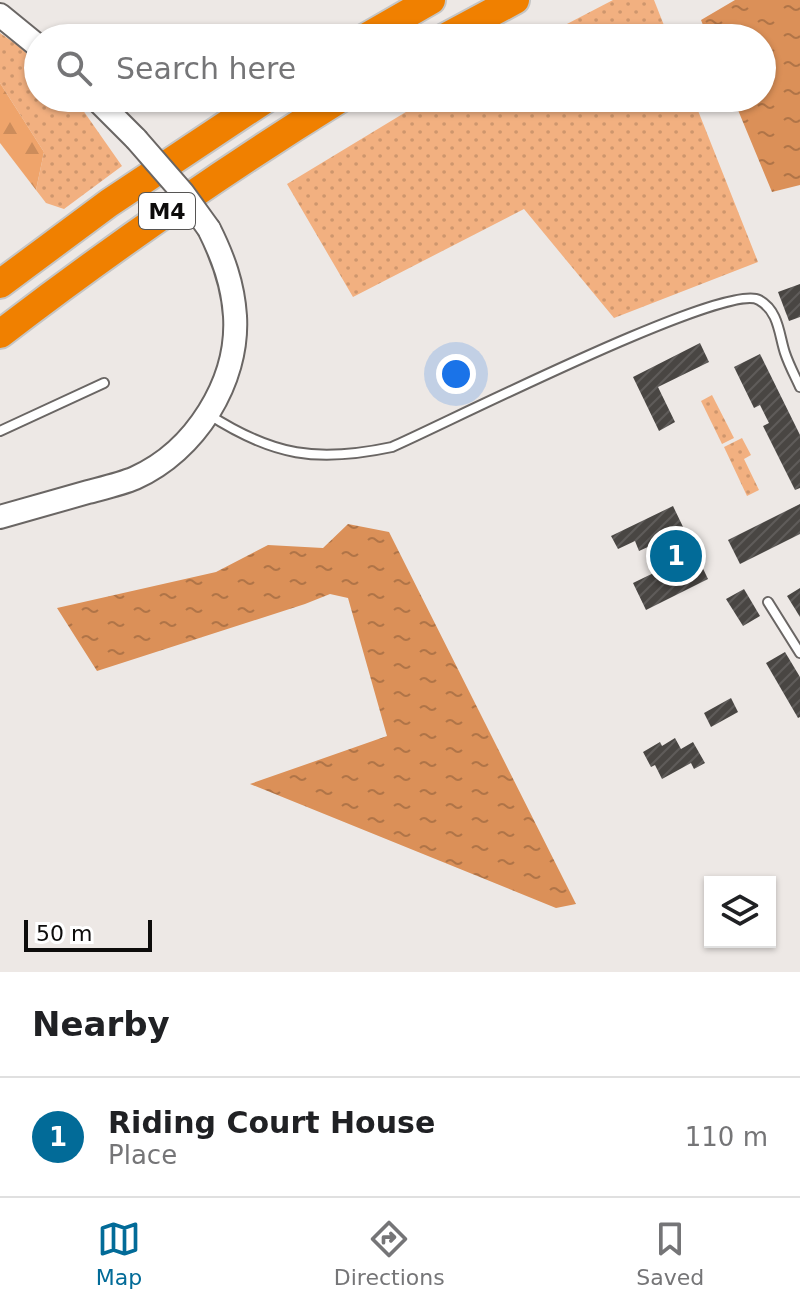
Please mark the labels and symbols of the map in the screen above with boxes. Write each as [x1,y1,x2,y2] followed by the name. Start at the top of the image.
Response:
[139,193,195,229] road number: M4
[436,354,476,394] your location
[650,526,702,586] pin: 1
[24,916,152,952] scale bar

